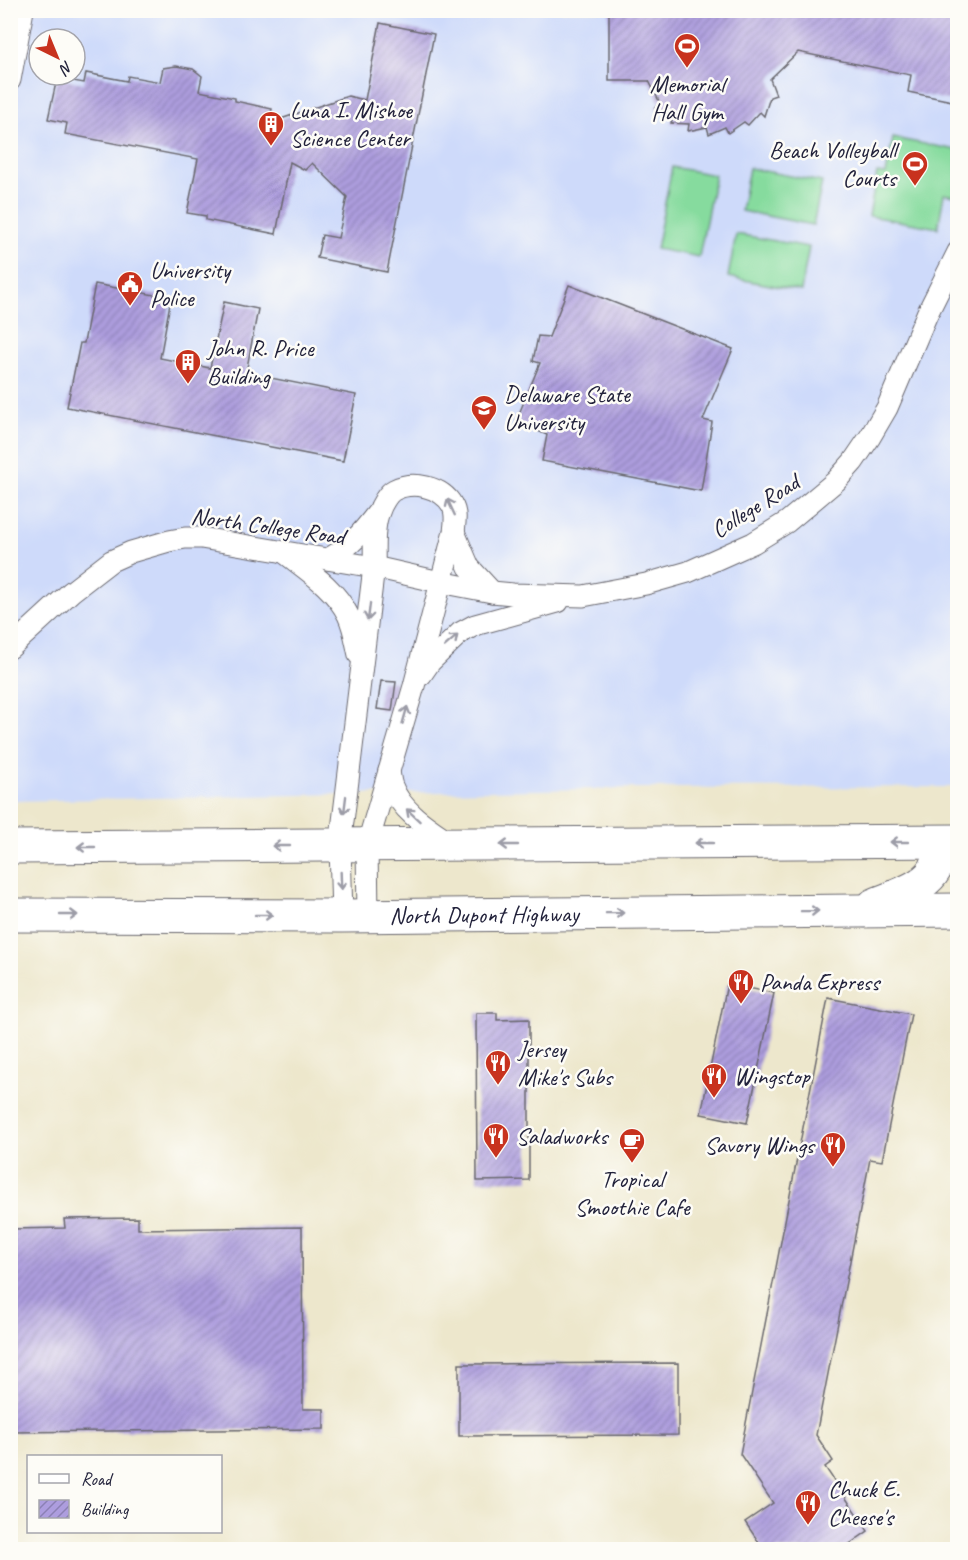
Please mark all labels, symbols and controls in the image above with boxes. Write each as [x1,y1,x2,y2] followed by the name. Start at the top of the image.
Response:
[27,27,87,87] north arrow
[672,31,702,69] sports icon: Memorial Hall Gym
[54,57,77,80] text: N
[650,69,728,127] place label: Memorial Hall Gym
[290,95,414,153] place label: Luna I. Mishoe Science Center
[256,109,286,147] building icon: Luna I. Mishoe Science Center
[769,135,900,193] place label: Beach Volleyball Courts
[900,149,930,187] sports icon: Beach Volleyball Courts
[150,255,232,313] place label: University Police
[115,269,145,307] public building icon: University Police
[206,333,316,391] place label: John R. Price Building
[173,347,203,385] building icon: John R. Price Building
[504,379,632,437] place label: Delaware State University
[469,393,499,431] school or university icon: Delaware State University
[705,465,808,545] street label: College Road
[445,498,456,516] one-way arrow
[189,500,350,552] street label: North College Road
[363,601,374,621] one-way arrow
[443,634,458,648] one-way arrow
[400,706,411,725] one-way arrow
[339,795,350,814] one-way arrow
[406,808,421,822] one-way arrow
[890,836,910,848] one-way arrow
[695,837,715,849] one-way arrow
[500,839,520,851] one-way arrow
[272,840,292,852] one-way arrow
[77,841,97,853] one-way arrow
[335,870,347,890] one-way arrow
[389,899,580,931] street label: North Dupont Highway
[800,905,820,917] one-way arrow
[605,907,625,919] one-way arrow
[58,909,78,921] one-way arrow
[253,909,273,921] one-way arrow
[726,967,756,1005] restaurant icon: Panda Express
[760,967,882,997] place label: Panda Express
[517,1034,614,1092] place label: Jersey Mike's Subs
[483,1048,513,1086] restaurant icon: Jersey Mike's Subs
[699,1061,729,1099] restaurant icon: Wingstop
[734,1061,811,1091] place label: Wingstop
[481,1121,511,1159] restaurant icon: Saladworks
[516,1121,609,1151] place label: Saladworks
[617,1126,647,1164] cafe icon: Tropical Smoothie Cafe
[704,1130,816,1160] place label: Savory Wings
[818,1130,848,1168] restaurant icon: Savory Wings
[574,1164,692,1222] place label: Tropical Smoothie Cafe
[27,1455,222,1533] legend
[81,1468,114,1490] text: Road
[828,1474,900,1532] place label: Chuck E. Cheese's
[793,1488,823,1526] restaurant icon: Chuck E. Cheese's
[81,1498,130,1520] text: Building

